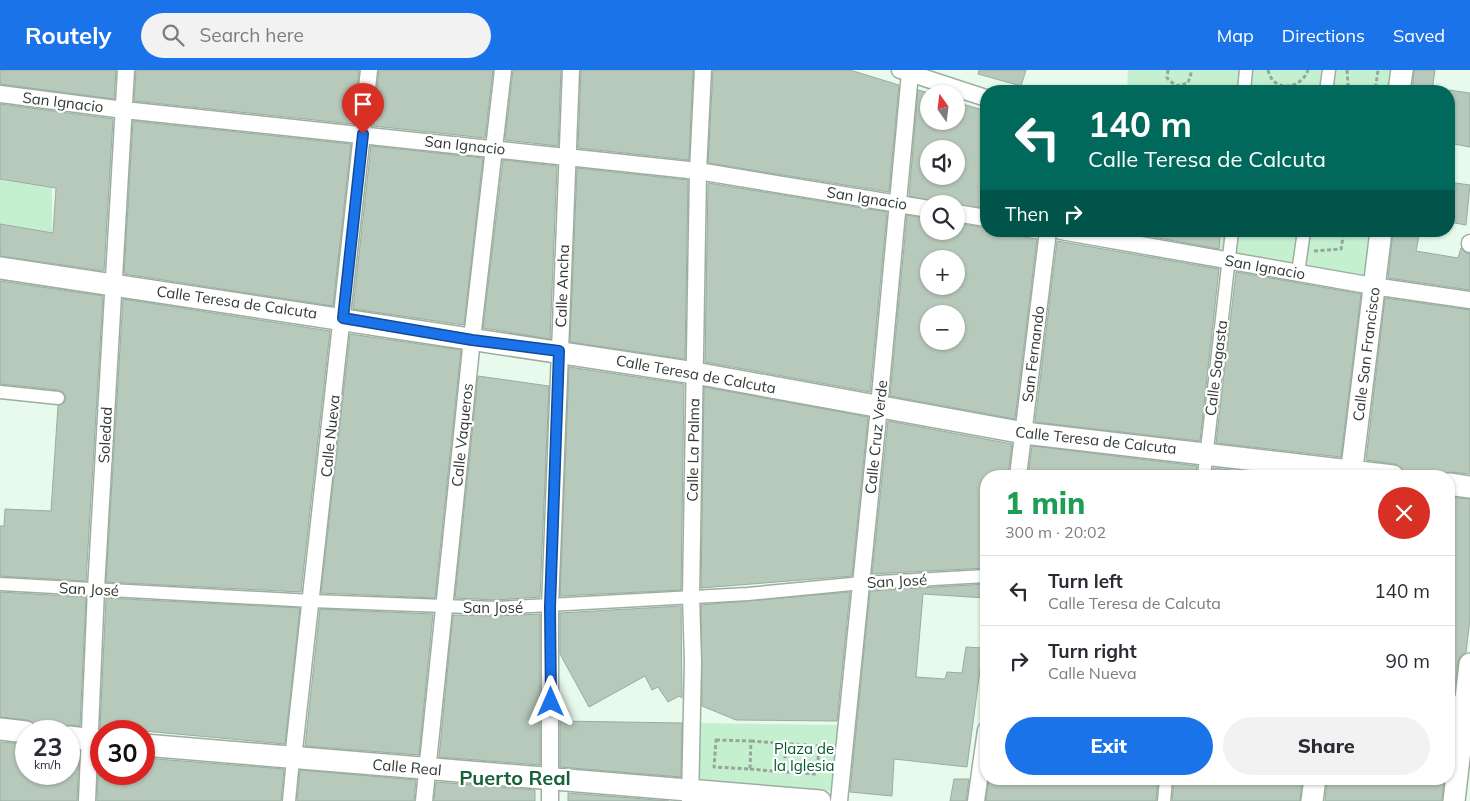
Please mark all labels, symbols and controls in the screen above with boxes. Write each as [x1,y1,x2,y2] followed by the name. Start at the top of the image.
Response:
[141,13,491,58] search box
[25,20,111,50] text: Routely
[159,21,187,49] icon: search
[199,23,304,47] text: Search here
[1217,24,1254,47] text: Map
[1282,24,1365,47] text: Directions
[1393,24,1445,47] text: Saved
[342,83,384,134] pin
[920,85,965,130] north arrow
[920,85,965,350] map controls
[21,88,105,116] street label: San Ignacio
[349,90,377,118] icon: arrive
[1088,102,1192,146] text: 140 m
[1005,105,1070,170] icon: left
[424,131,506,159] street label: San Ignacio
[920,140,965,185] button: sound
[1088,145,1326,173] text: Calle Teresa de Calcuta
[825,182,909,214] street label: San Ignacio
[920,195,965,240] button: search
[1059,200,1087,228] icon: right
[1005,202,1049,226] text: Then
[551,244,573,328] street label: Calle Ancha
[920,250,965,295] button: +
[1223,251,1307,283] street label: San Ignacio
[155,281,319,323] street label: Calle Teresa de Calcuta
[1348,286,1384,422] street label: Calle San Francisco
[920,305,965,350] button: −
[1018,305,1048,403] street label: San Fernando
[1201,319,1231,417] street label: Calle Sagasta
[614,351,778,397] street label: Calle Teresa de Calcuta
[861,379,891,495] street label: Calle Cruz Verde
[447,382,477,488] street label: Calle Vaqueros
[316,394,344,478] street label: Calle Nueva
[683,398,703,502] street label: Calle La Palma
[94,406,116,464] street label: Soledad
[1014,422,1178,458] street label: Calle Teresa de Calcuta
[1005,484,1085,522] text: 1 min
[1378,487,1430,539] button: close
[1005,522,1106,542] text: 300 m · 20:02
[1048,569,1123,593] text: Turn left
[866,570,928,592] street label: San José
[1005,577,1033,605] icon: left
[58,578,120,600] street label: San José
[1374,579,1430,603] text: 140 m
[1048,593,1221,613] text: Calle Teresa de Calcuta
[463,598,523,617] street label: San José
[1048,639,1137,663] text: Turn right
[1005,647,1033,675] icon: right
[1386,649,1430,673] text: 90 m
[1048,663,1137,683] text: Calle Nueva
[524,675,576,727] position arrow
[1005,717,1213,775] button: Exit
[1223,717,1430,775] button: Share
[90,720,155,785] speed limit sign: 30
[32,731,63,762] text: 23
[773,739,835,775] park label: Plaza de la Iglesia
[372,755,442,779] street label: Calle Real
[34,757,61,772] text: km/h
[459,765,571,790] district label: Puerto Real

